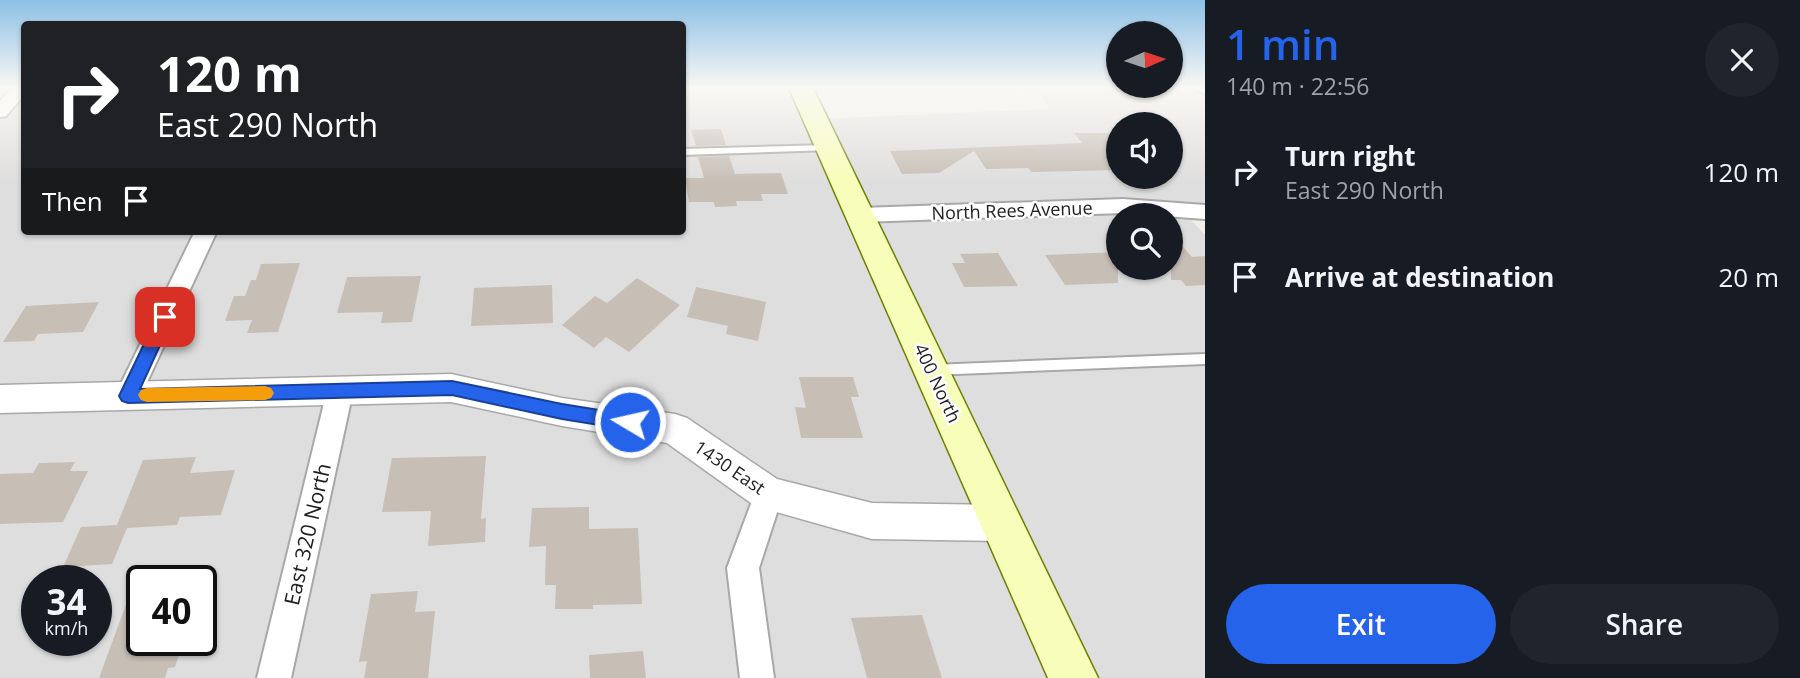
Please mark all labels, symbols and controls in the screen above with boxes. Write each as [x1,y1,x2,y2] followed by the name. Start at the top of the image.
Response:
[1226,15,1339,72] text: 1 min
[1106,21,1183,98] north arrow
[1106,21,1183,280] map controls
[1705,23,1779,97] button: close
[157,40,302,106] text: 120 m
[42,49,133,140] icon: right
[1226,70,1369,102] text: 140 m · 22:56
[157,103,378,146] text: East 290 North
[1106,112,1183,189] button: sound
[1285,138,1416,174] text: Turn right
[1226,153,1264,191] icon: right
[1704,154,1779,190] text: 120 m
[1285,174,1444,206] text: East 290 North
[117,182,155,220] icon: arrive
[42,183,103,219] text: Then
[931,195,1093,225] street label: North Rees Avenue
[1106,203,1183,280] button: search
[1226,258,1264,296] icon: arrive
[1285,259,1554,295] text: Arrive at destination
[1718,259,1779,295] text: 20 m
[135,287,195,347] pin
[146,298,184,336] icon: arrive
[909,340,967,426] street label: 400 North
[593,385,667,459] position arrow
[690,434,770,500] street label: 1430 East
[277,460,337,608] street label: East 320 North
[126,565,217,656] speed limit sign: 40
[46,578,87,625] text: 34
[1226,584,1496,664] button: Exit
[1510,584,1779,664] button: Share
[45,616,88,640] text: km/h

